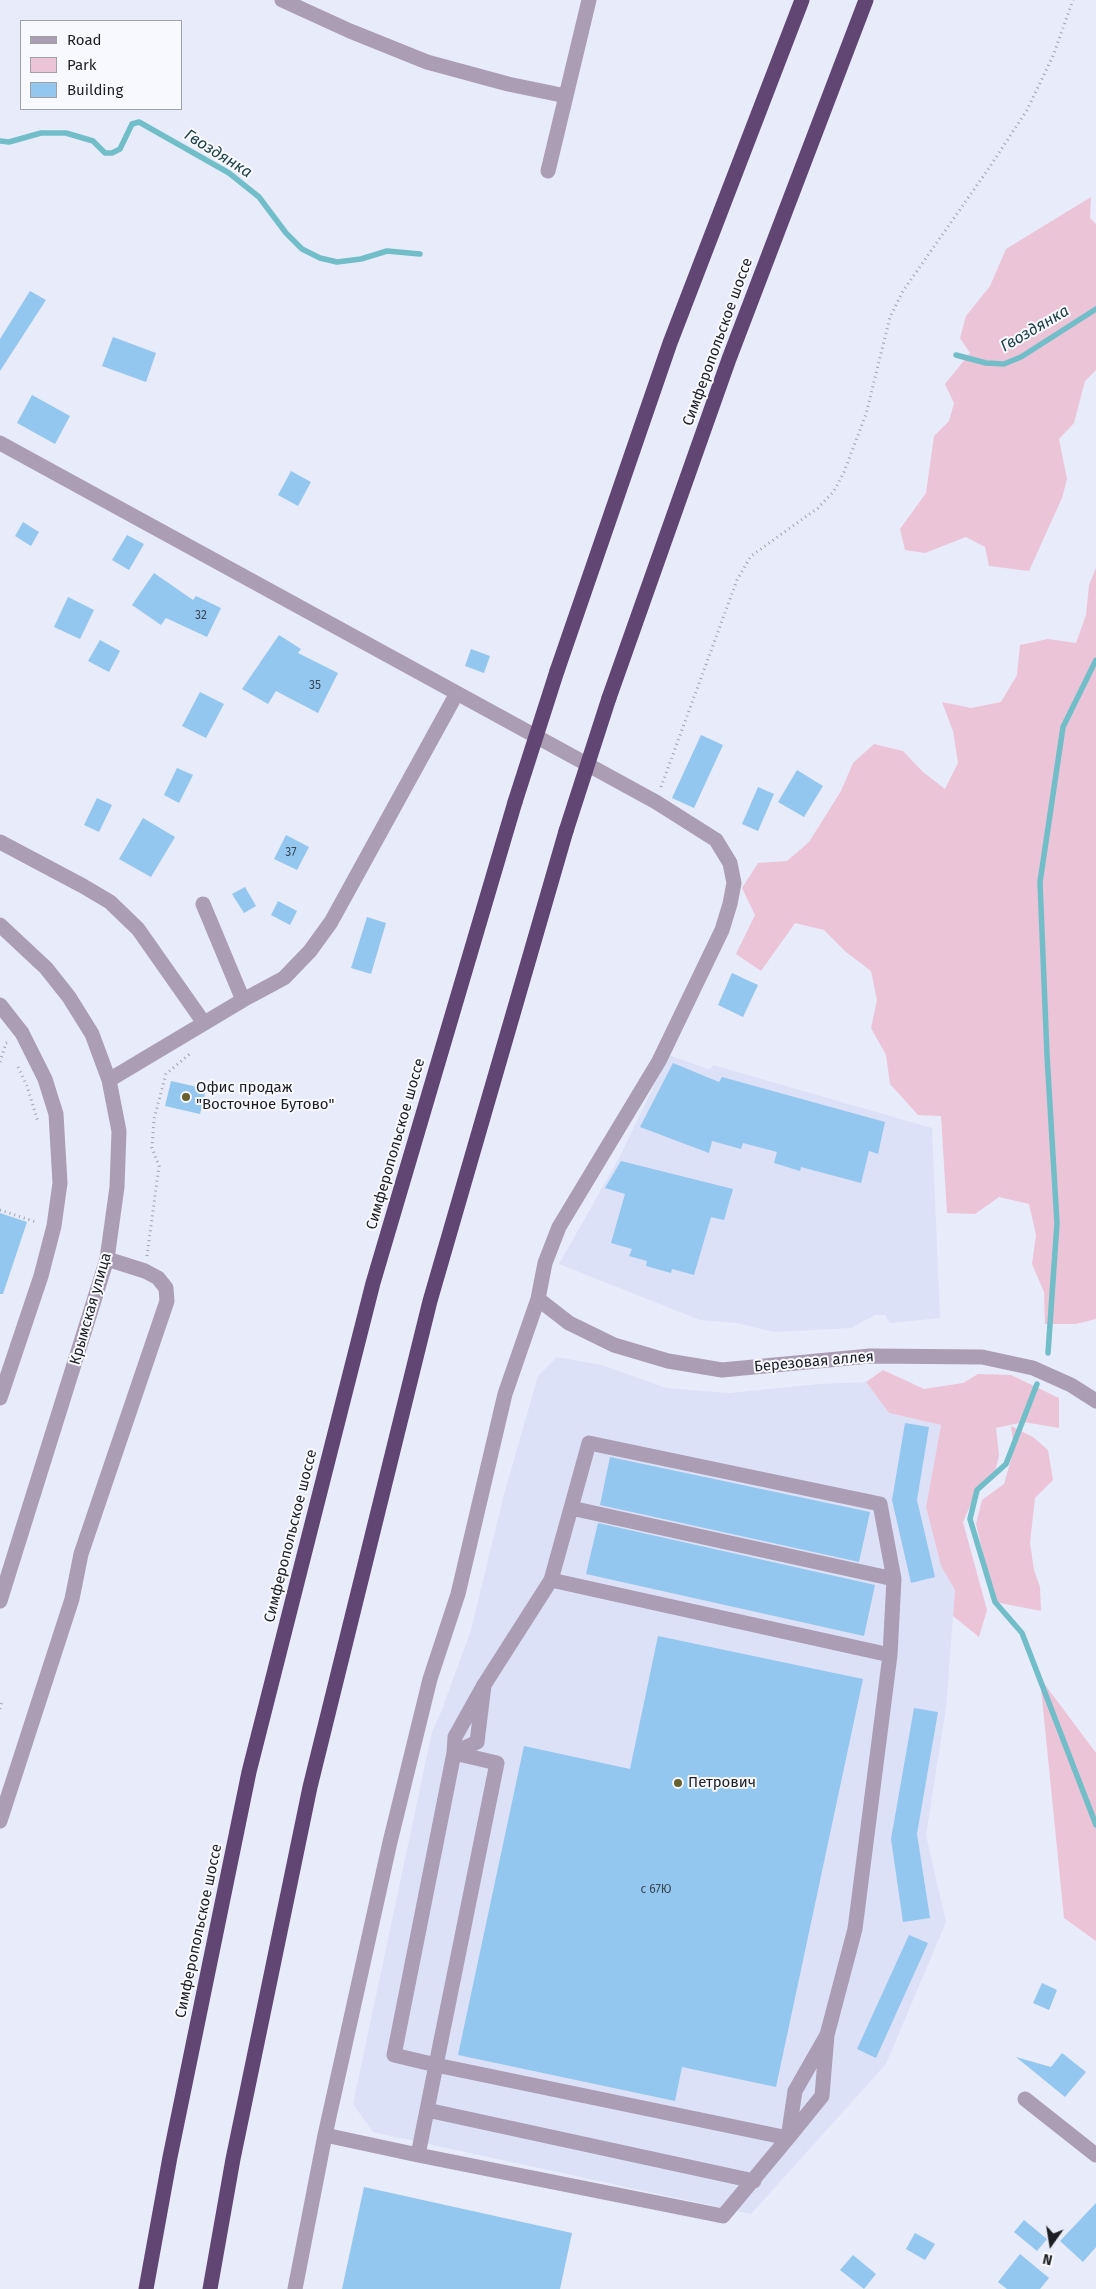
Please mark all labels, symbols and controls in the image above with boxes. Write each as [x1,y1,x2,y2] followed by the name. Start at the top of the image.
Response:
[20,20,182,110] legend
[67,31,102,49] text: Road
[67,56,97,74] text: Park
[67,81,123,99] text: Building
[181,126,255,182] water label: Гвоздянка
[679,256,757,428] street label: Симферопольское шоссе
[997,302,1073,356] water label: Гвоздянка
[195,609,207,623] house number: 32
[309,679,321,693] house number: 35
[285,846,297,860] house number: 37
[363,1056,429,1232] street label: Симферопольское шоссе
[196,1079,334,1114] place label: Офис продаж "Восточное Бутово"
[180,1091,192,1103] marker: Офис продаж "Восточное Бутово"
[66,1251,116,1367] street label: Крымская улица
[753,1348,875,1376] street label: Березовая аллея
[261,1448,321,1624] street label: Симферопольское шоссе
[688,1774,756,1792] place label: Петрович
[672,1777,684,1789] marker: Петрович
[172,1842,226,2020] street label: Симферопольское шоссе
[640,1883,672,1897] house number: с 67Ю
[1026,2219,1076,2269] north arrow
[1041,2250,1054,2268] text: N

